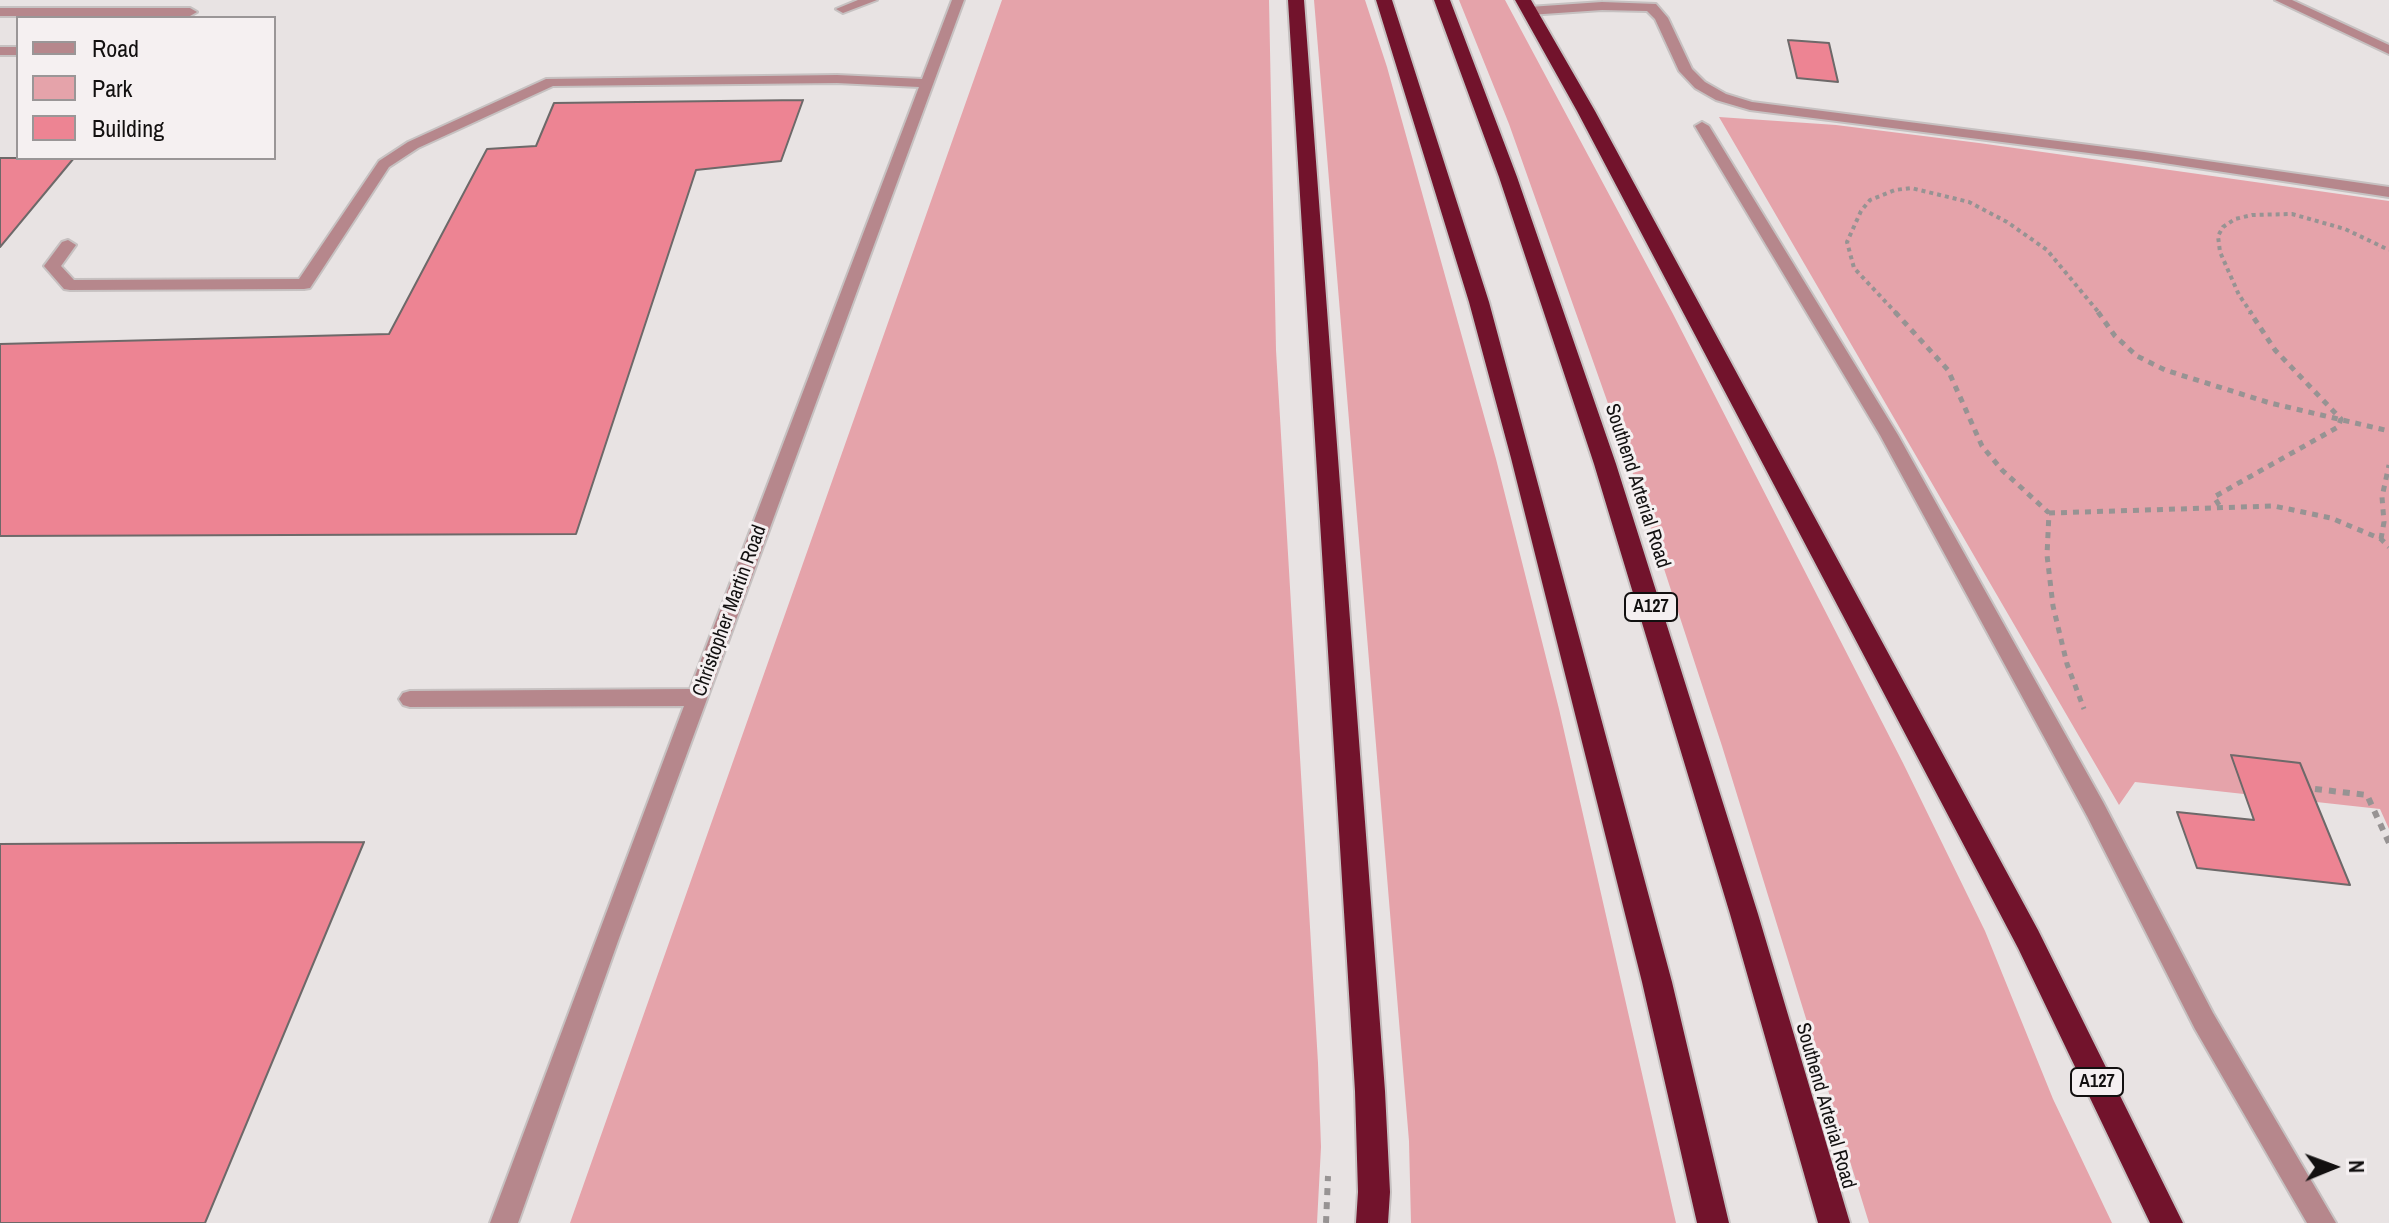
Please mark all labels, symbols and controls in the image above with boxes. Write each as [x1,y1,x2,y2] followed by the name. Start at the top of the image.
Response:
[16,16,276,160] legend
[92,32,139,64] text: Road
[92,72,132,104] text: Park
[92,112,164,144] text: Building
[1599,401,1675,571] street label: Southend Arterial Road
[688,522,772,700] street label: Christopher Martin Road
[1625,593,1677,621] road number: A127
[1790,1020,1860,1192] street label: Southend Arterial Road
[2071,1068,2123,1096] road number: A127
[2293,1127,2373,1207] north arrow
[2342,1160,2372,1173] text: N

